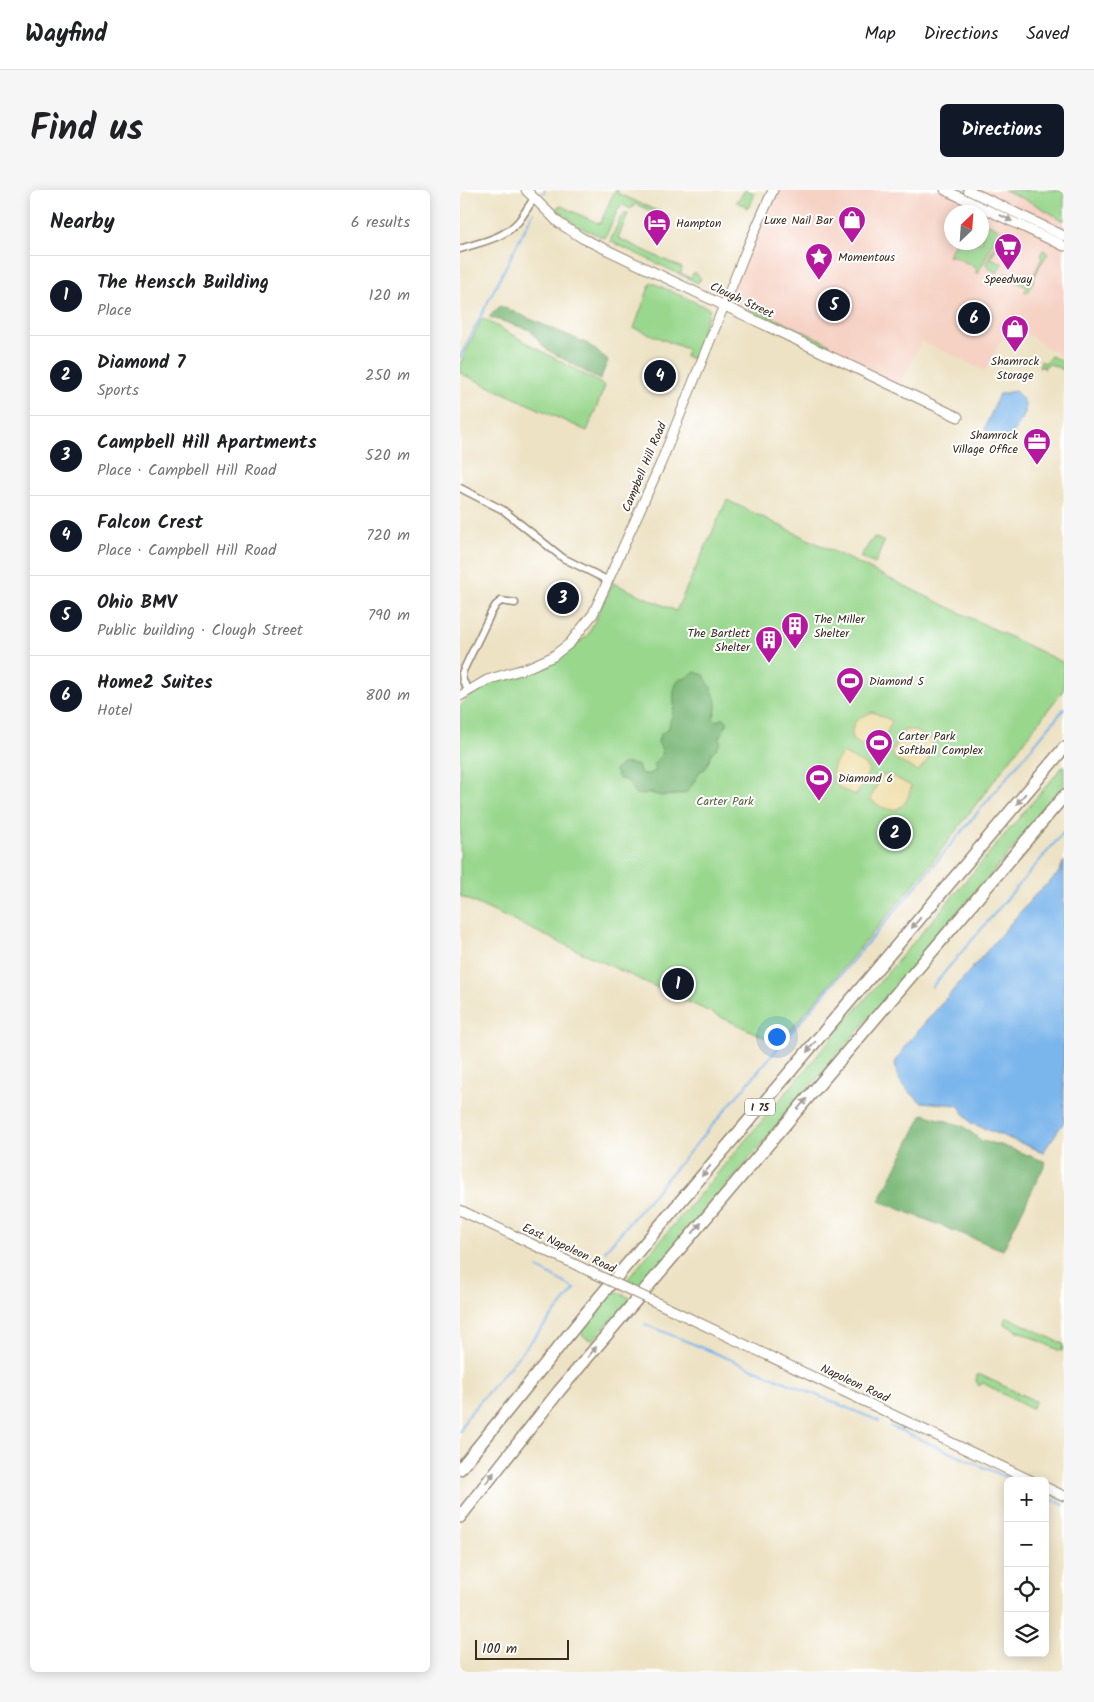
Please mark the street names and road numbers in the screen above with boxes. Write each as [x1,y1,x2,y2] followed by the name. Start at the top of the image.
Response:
[707,277,777,324] street label: Clough Street
[617,418,672,515] street label: Campbell Hill Road
[745,1099,775,1116] road number: I 75
[519,1218,620,1279] street label: East Napoleon Road
[817,1359,893,1408] street label: Napoleon Road

